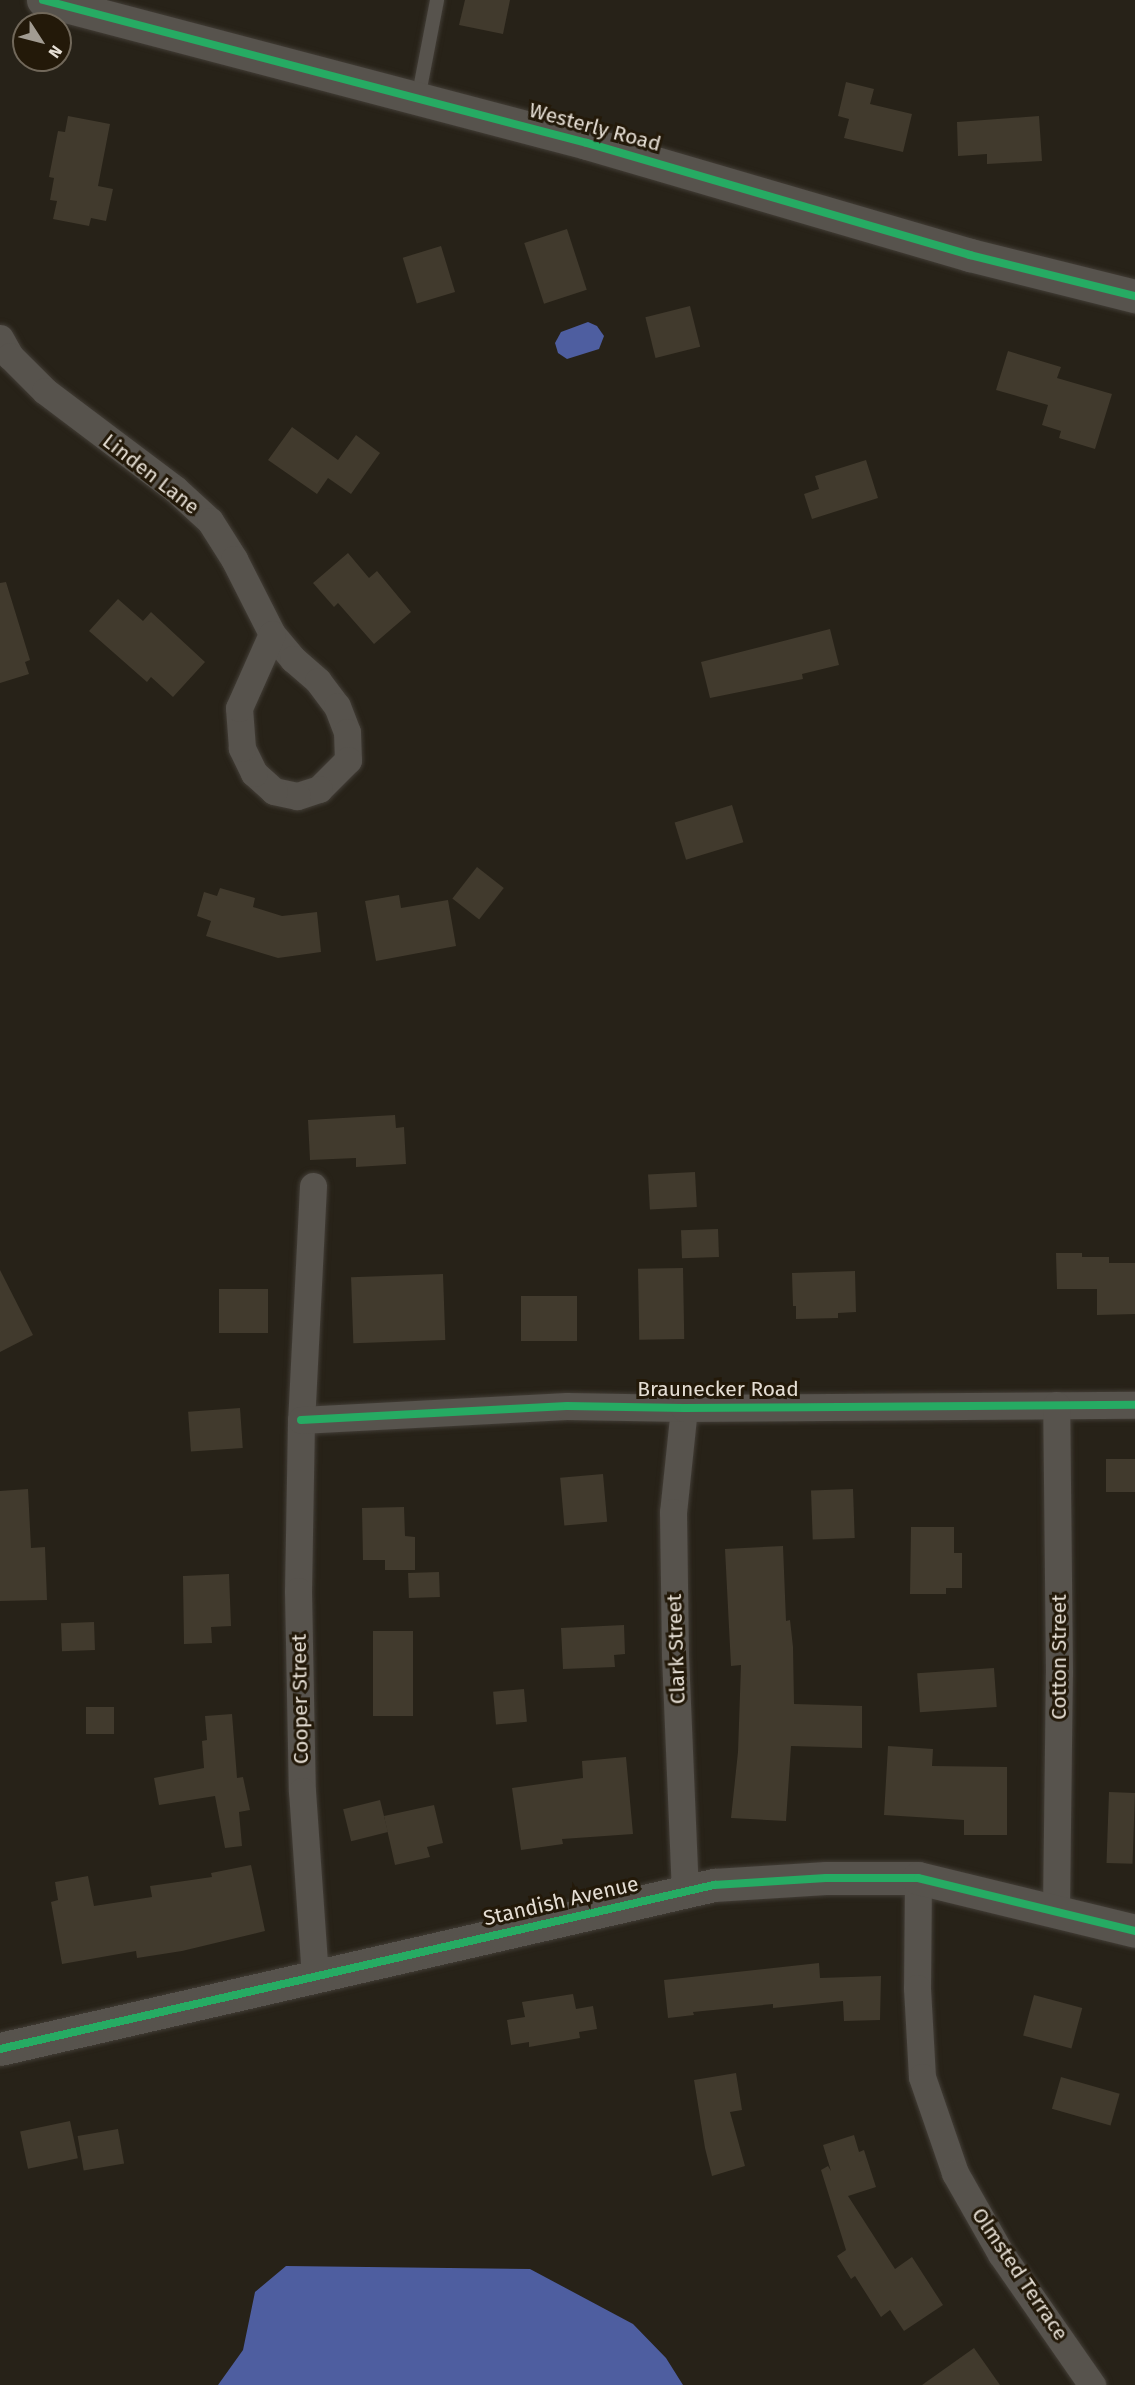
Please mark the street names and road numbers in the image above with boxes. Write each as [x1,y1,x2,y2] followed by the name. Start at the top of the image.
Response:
[526,97,664,157] street label: Westerly Road
[98,428,204,520] street label: Linden Lane
[637,1376,799,1402] street label: Braunecker Road
[661,1593,691,1705] street label: Clark Street
[1046,1594,1072,1720] street label: Cotton Street
[286,1634,314,1764] street label: Cooper Street
[481,1871,641,1931] street label: Standish Avenue
[966,2203,1074,2345] street label: Olmsted Terrace

